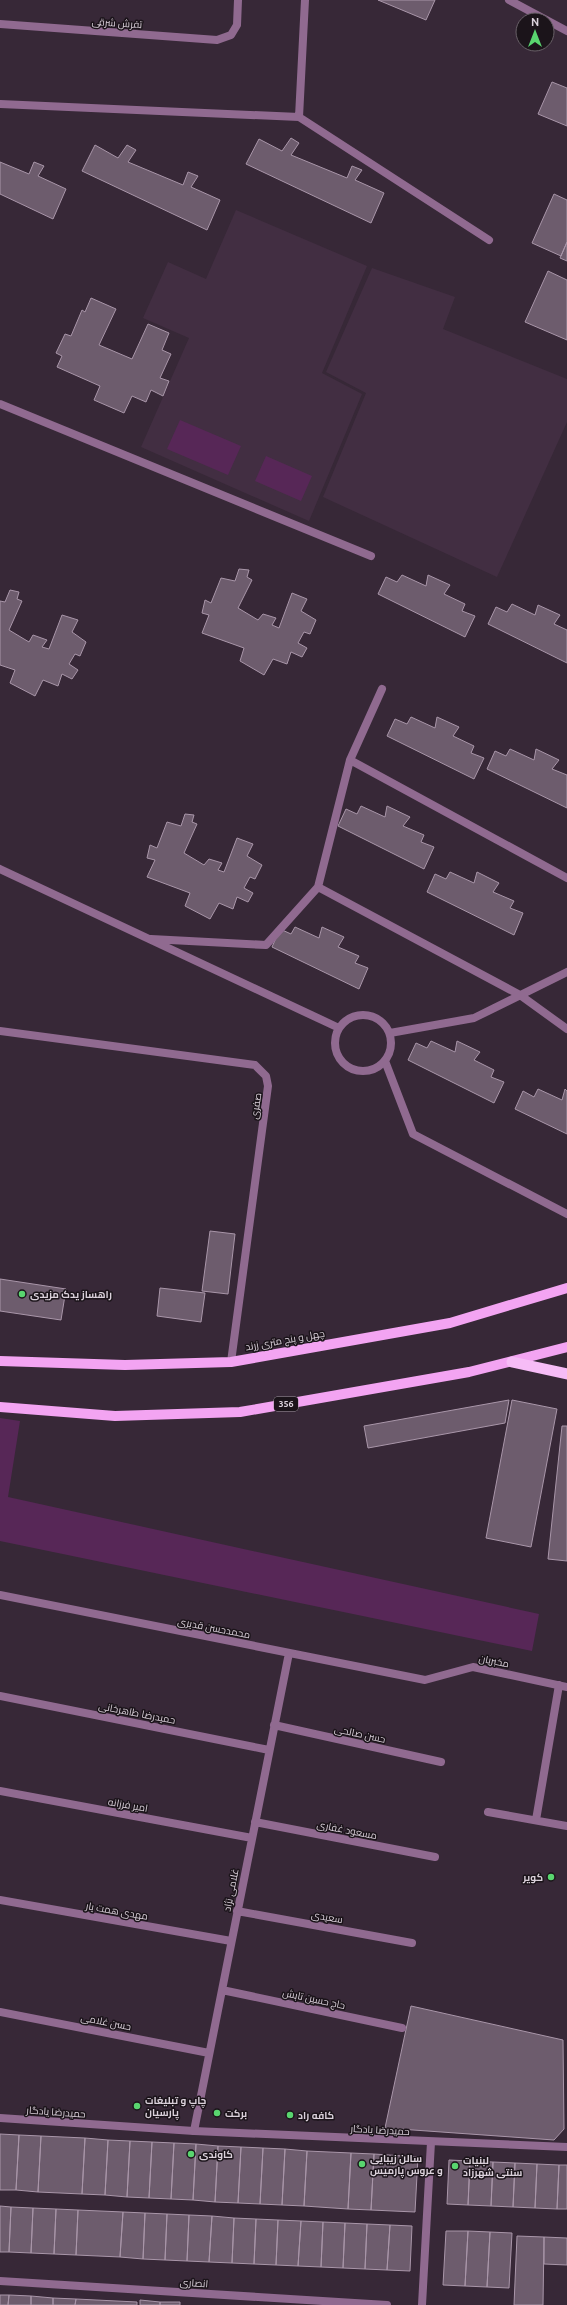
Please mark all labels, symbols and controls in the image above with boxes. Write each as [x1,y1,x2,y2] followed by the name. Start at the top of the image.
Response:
[515,12,555,52] north arrow
[91,16,143,31] street label: تفرش شرقی
[531,16,539,28] text: N
[249,1092,264,1120] street label: صفری
[17,1289,27,1299] marker: راهساز یدک مزیدی
[30,1289,112,1301] place label: راهساز یدک مزیدی
[245,1328,326,1353] street label: چهل و پنج متری زرند
[274,1397,298,1411] road number: 356
[177,1616,251,1641] street label: محمدحسن قدیری
[478,1653,510,1670] street label: مخبریان
[97,1700,176,1727] street label: حمیدرضا طاهرخانی
[333,1723,387,1746] street label: حسن صالحی
[107,1796,149,1814] street label: امیر فرزانه
[316,1819,378,1842] street label: مسعود غفاری
[221,1868,242,1913] street label: غلامی نژاد
[522,1872,543,1884] place label: کویر
[546,1872,556,1882] marker: کویر
[84,1900,149,1923] street label: مهدی همت یار
[310,1909,344,1926] street label: سعيدی
[281,1987,346,2012] street label: حاج حسین تابش
[80,2012,132,2033] street label: حسن غلامی
[145,2095,207,2120] place label: چاپ و تبلیغات پارسیان
[132,2101,142,2111] marker: چاپ و تبلیغات پارسیان
[25,2104,86,2120] street label: حمیدرضا یادگار
[212,2108,222,2118] marker: برکت
[225,2108,247,2120] place label: برکت
[285,2110,295,2120] marker: کافه راد
[298,2110,334,2122] place label: کافه راد
[349,2123,410,2137] street label: حمیدرضا یادگار
[186,2149,196,2159] marker: کاوندی
[199,2149,233,2161] place label: کاوندی
[370,2153,443,2178] place label: سالن زیبایی و عروس پارمیس
[463,2155,522,2179] place label: لبنیات سنتی شهرزاد
[357,2159,367,2169] marker: سالن زیبایی و عروس پارمیس
[450,2161,460,2171] marker: لبنیات سنتی شهرزاد
[179,2277,209,2290] street label: انصاری

